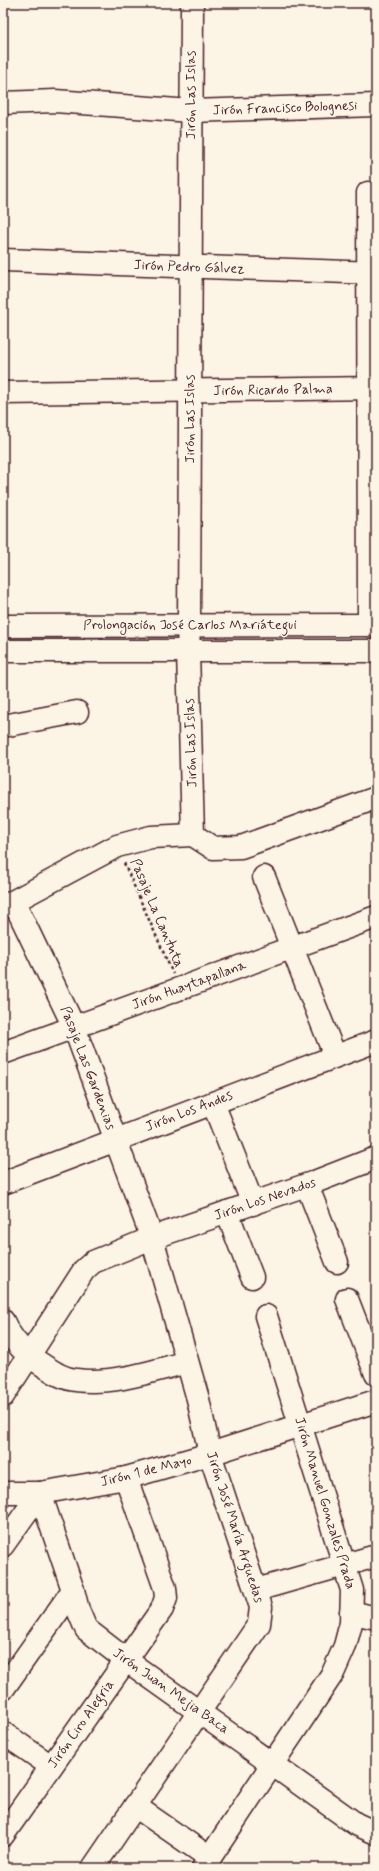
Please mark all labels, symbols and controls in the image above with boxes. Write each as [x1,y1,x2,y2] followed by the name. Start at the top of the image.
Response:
[182,50,200,140] street label: Jirón Las Islas
[212,96,358,120] street label: Jirón Francisco Bolognesi
[133,256,245,278] street label: Jirón Pedro Gálvez
[181,374,199,464] street label: Jirón Las Islas
[213,380,333,400] street label: Jirón Ricardo Palma
[83,616,297,636] street label: Prolongación José Carlos Mariátegui
[180,698,202,788] street label: Jirón Las Islas
[126,856,188,970] street label: Pasaje La Cantuta
[129,956,249,1014] street label: Jirón Huaytapallana
[56,1003,120,1133] street label: Pasaje Las Gardenias
[143,1086,236,1136] street label: Jirón Los Andes
[212,1173,318,1225] street label: Jirón Los Nevados
[290,1415,360,1591] street label: Jirón Manuel Gonzales Prada
[200,1449,268,1606] street label: Jirón José María Arguedas
[99,1451,193,1491] street label: Jirón 1 de Mayo
[109,1644,233,1738] street label: Jirón Juan Mejia Baca
[44,1676,120,1773] street label: Jirón Ciro Alegria

